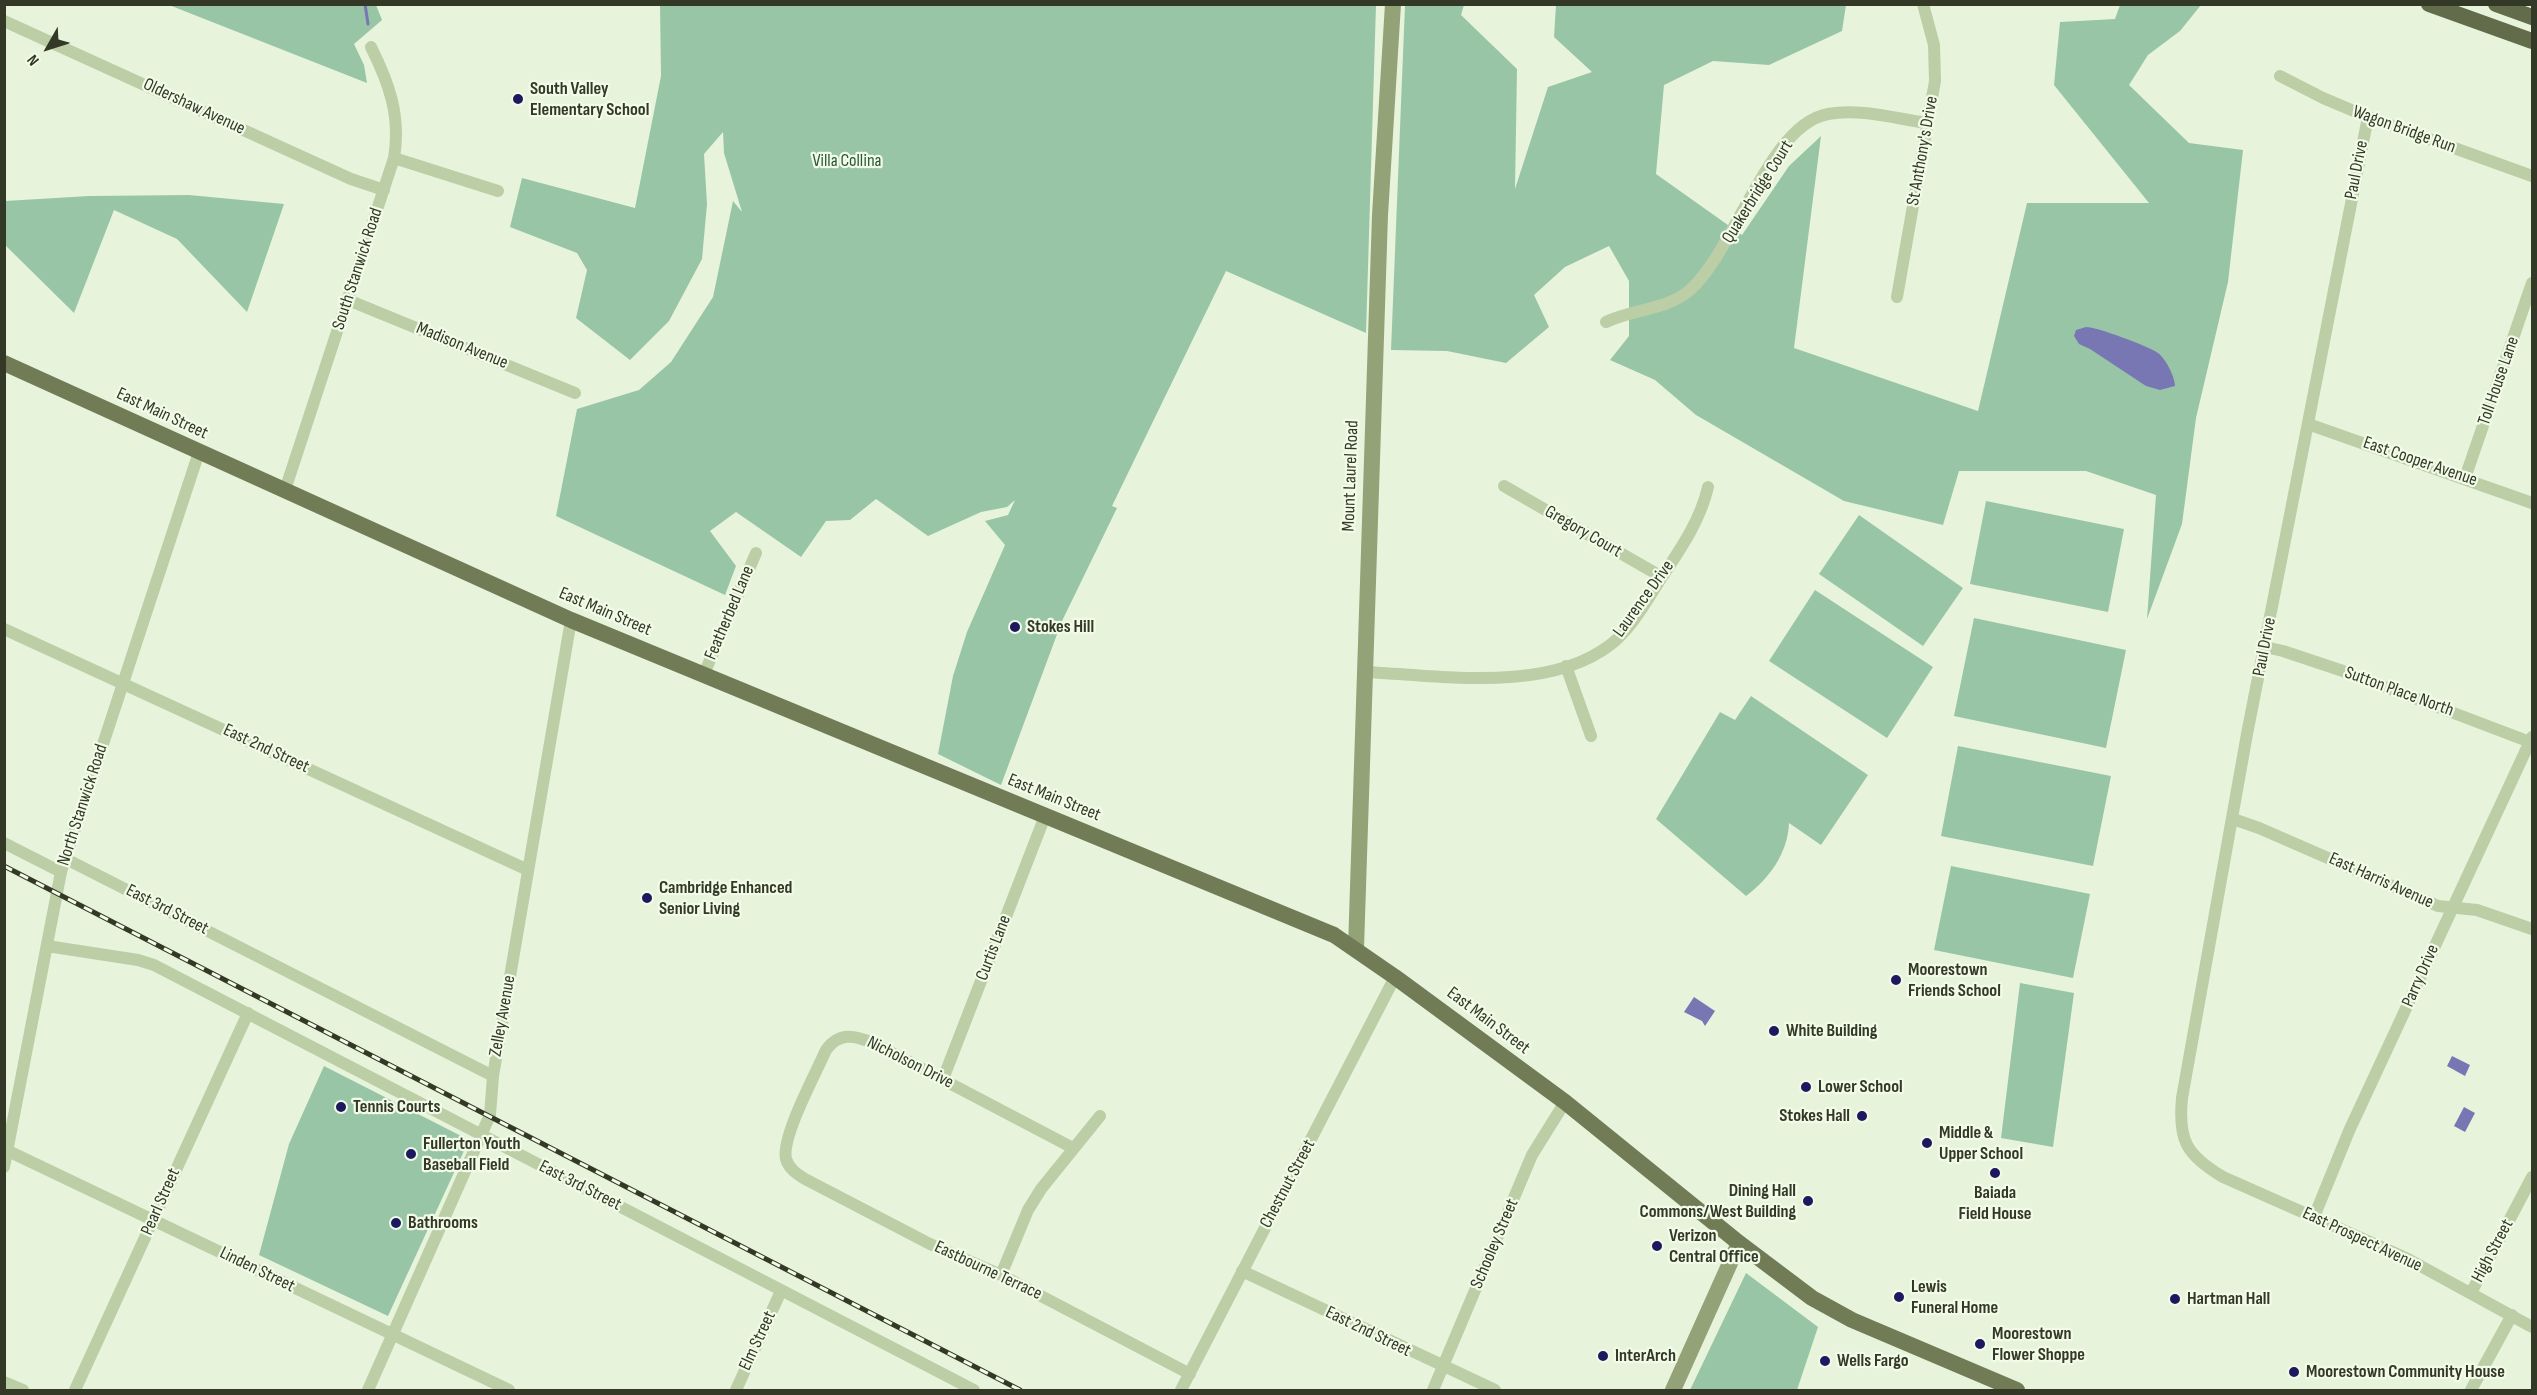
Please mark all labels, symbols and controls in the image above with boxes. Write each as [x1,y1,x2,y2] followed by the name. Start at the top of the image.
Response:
[18,18,78,78] north arrow
[24,50,44,69] text: N
[140,74,248,140] street label: Oldershaw Avenue
[530,78,649,121] place label: South Valley Elementary School
[511,92,525,106] marker: South Valley Elementary School
[1903,95,1943,207] street label: St Anthony's Drive
[2350,101,2458,159] street label: Wagon Bridge Run
[1718,136,1798,248] street label: Quakerbridge Court
[2341,139,2373,201] street label: Paul Drive
[812,150,882,172] park label: Villa Collina
[328,205,388,333] street label: South Stanwick Road
[413,318,511,374] street label: Madison Avenue
[2474,334,2524,428] street label: Toll House Lane
[113,383,211,445] street label: East Main Street
[1338,420,1364,532] street label: Mount Laurel Road
[2360,432,2480,492] street label: East Cooper Avenue
[1541,501,1625,563] street label: Gregory Court
[1609,556,1679,642] street label: Laurence Drive
[701,563,759,663] street label: Featherbed Lane
[555,583,655,641] street label: East Main Street
[1027,616,1094,638] place label: Stokes Hill
[2249,616,2281,678] street label: Paul Drive
[1008,620,1022,634] marker: Stokes Hill
[2342,662,2456,722] street label: Sutton Place North
[220,720,312,778] street label: East 2nd Street
[53,742,113,868] street label: North Stanwick Road
[1004,770,1104,826] street label: East Main Street
[2325,848,2437,914] street label: East Harris Avenue
[659,877,792,920] place label: Cambridge Enhanced Senior Living
[122,880,212,940] street label: East 3rd Street
[640,891,654,905] marker: Cambridge Enhanced Senior Living
[972,912,1016,984] street label: Curtis Lane
[2398,941,2444,1011] street label: Parry Drive
[1908,959,2001,1002] place label: Moorestown Friends School
[1889,973,1903,987] marker: Moorestown Friends School
[485,974,521,1058] street label: Zelley Avenue
[1442,983,1534,1059] street label: East Main Street
[1786,1020,1877,1042] place label: White Building
[1767,1024,1781,1038] marker: White Building
[863,1032,957,1094] street label: Nicholson Drive
[1818,1076,1903,1098] place label: Lower School
[1799,1080,1813,1094] marker: Lower School
[353,1096,440,1118] place label: Tennis Courts
[334,1100,348,1114] marker: Tennis Courts
[1779,1105,1850,1127] place label: Stokes Hall
[1855,1109,1869,1123] marker: Stokes Hall
[1939,1122,2023,1164] place label: Middle & Upper School
[423,1133,520,1176] place label: Fullerton Youth Baseball Field
[1256,1136,1320,1232] street label: Chestnut Street
[1920,1136,1934,1150] marker: Middle & Upper School
[404,1147,418,1161] marker: Fullerton Youth Baseball Field
[535,1156,625,1216] street label: East 3rd Street
[137,1165,185,1239] street label: Pearl Street
[1988,1166,2002,1180] marker: Baiada Field House
[1640,1180,1796,1222] place label: Dining Hall Commons/West Building
[1958,1182,2032,1224] place label: Baiada Field House
[1801,1194,1815,1208] marker: Dining Hall Commons/West Building
[1466,1196,1524,1292] street label: Schooley Street
[2299,1203,2425,1277] street label: East Prospect Avenue
[408,1212,478,1234] place label: Bathrooms
[389,1216,403,1230] marker: Bathrooms
[2467,1216,2519,1286] street label: High Street
[1669,1225,1759,1268] place label: Verizon Central Office
[931,1237,1045,1305] street label: Eastbourne Terrace
[1650,1239,1664,1253] marker: Verizon Central Office
[216,1243,298,1297] street label: Linden Street
[1911,1276,1998,1318] place label: Lewis Funeral Home
[2187,1288,2270,1310] place label: Hartman Hall
[1892,1290,1906,1304] marker: Lewis Funeral Home
[2168,1292,2182,1306] marker: Hartman Hall
[1322,1302,1414,1362] street label: East 2nd Street
[735,1308,781,1374] street label: Elm Street
[1992,1323,2085,1366] place label: Moorestown Flower Shoppe
[1973,1337,1987,1351] marker: Moorestown Flower Shoppe
[1615,1345,1676,1367] place label: InterArch
[1596,1349,1610,1363] marker: InterArch
[1837,1350,1909,1372] place label: Wells Fargo
[1818,1354,1832,1368] marker: Wells Fargo
[2306,1361,2505,1383] place label: Moorestown Community House
[2287,1365,2301,1379] marker: Moorestown Community House

